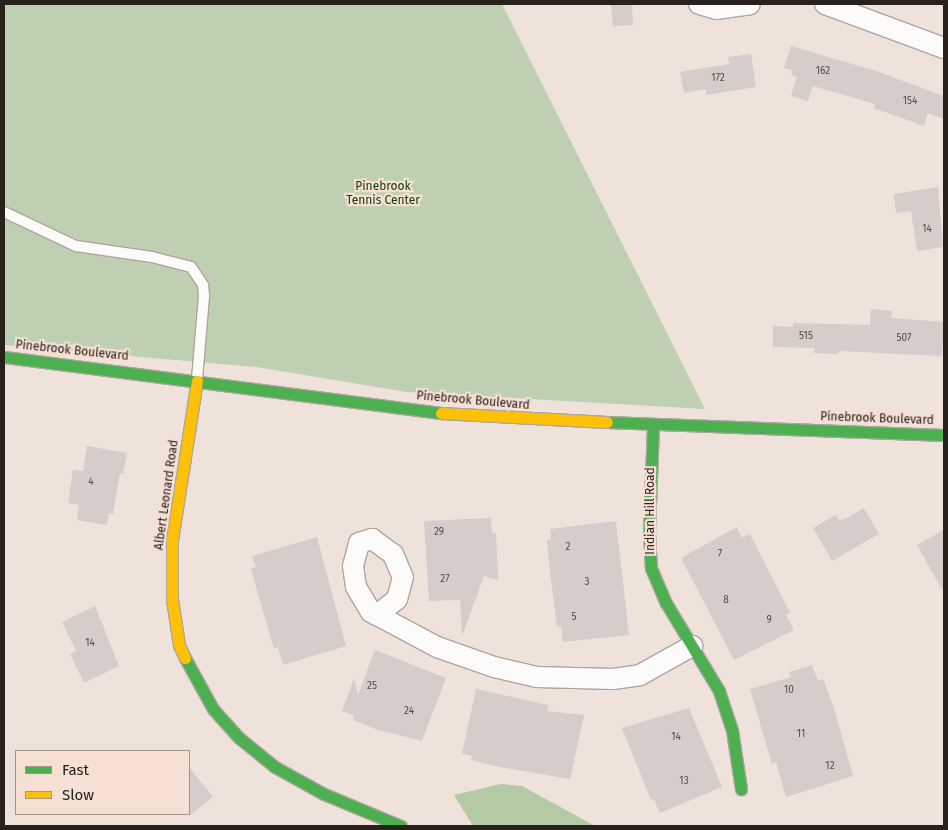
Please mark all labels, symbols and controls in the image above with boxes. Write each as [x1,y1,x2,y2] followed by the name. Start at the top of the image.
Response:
[816,66,830,78] house number: 162
[711,73,725,85] house number: 172
[903,96,917,108] house number: 154
[346,180,420,208] park label: Pinebrook Tennis Center
[922,224,932,236] house number: 14
[799,331,813,343] house number: 515
[897,333,911,345] house number: 507
[15,338,129,364] street label: Pinebrook Boulevard
[416,389,530,413] street label: Pinebrook Boulevard
[820,410,934,428] street label: Pinebrook Boulevard
[152,439,182,551] street label: Albert Leonard Road
[644,467,658,555] street label: Indian Hill Road
[88,477,94,489] house number: 4
[434,527,444,539] house number: 29
[566,542,570,554] house number: 2
[718,549,722,561] house number: 7
[440,574,450,586] house number: 27
[585,577,589,589] house number: 3
[723,595,729,607] house number: 8
[571,612,577,624] house number: 5
[766,615,772,627] house number: 9
[85,638,95,650] house number: 14
[367,681,377,693] house number: 25
[784,685,794,697] house number: 10
[404,706,414,718] house number: 24
[797,729,805,741] house number: 11
[671,732,681,744] house number: 14
[15,750,190,815] legend
[62,761,89,779] text: Fast
[825,761,835,773] house number: 12
[679,776,689,788] house number: 13
[62,786,94,804] text: Slow

